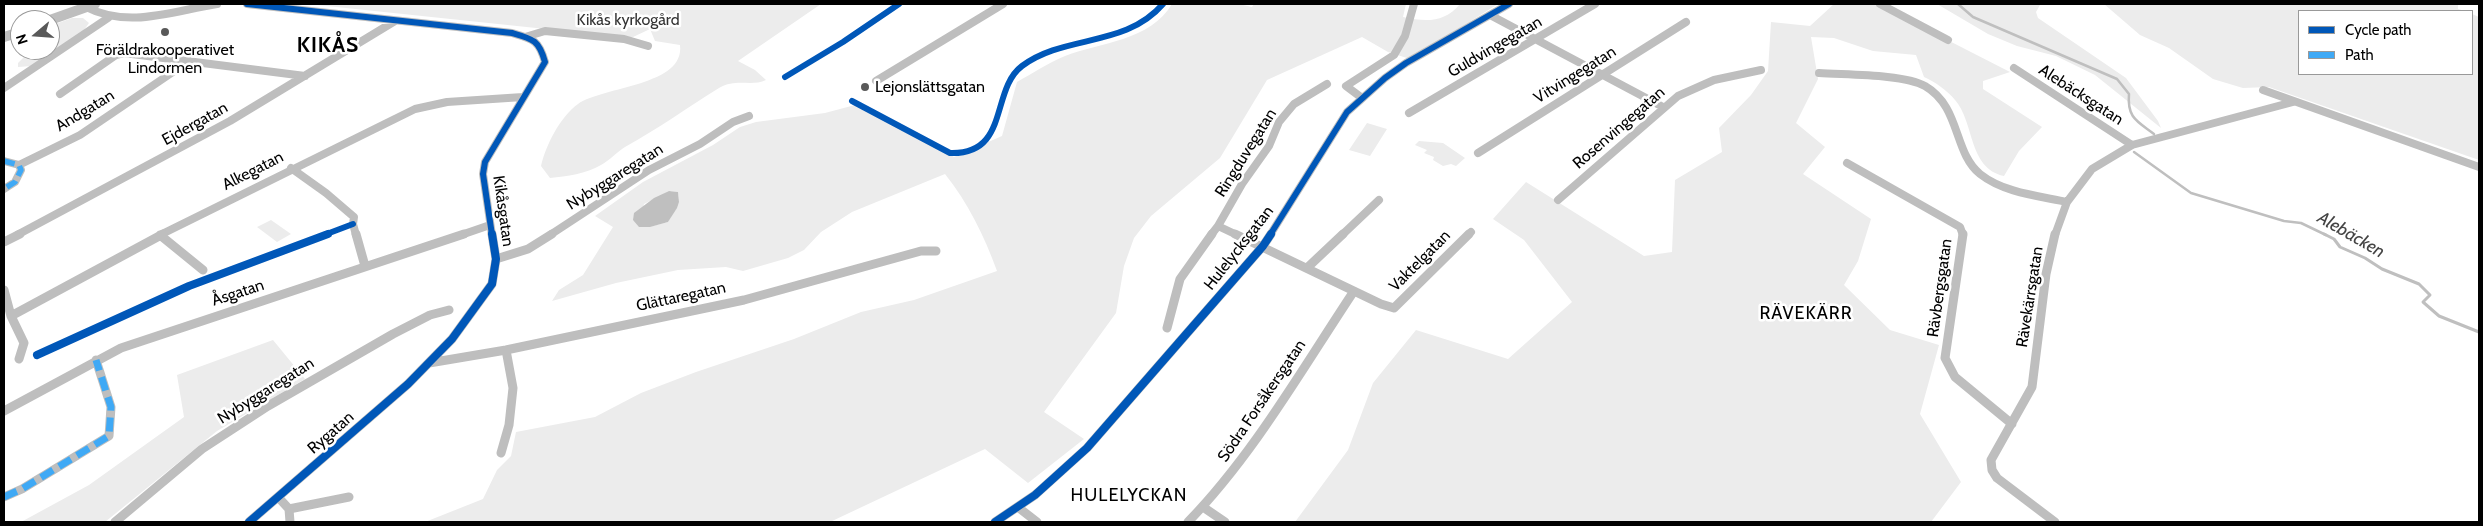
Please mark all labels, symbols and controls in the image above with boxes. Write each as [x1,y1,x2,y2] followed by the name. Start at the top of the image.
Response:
[10,10,60,60] north arrow
[576,10,680,30] park label: Kikås kyrkogård
[2298,10,2473,75] legend
[1445,12,1545,82] street label: Guldvingegatan
[2345,21,2411,39] text: Cycle path
[159,26,171,38] marker: Föräldrakooperativet Lindormen
[12,32,32,47] text: N
[296,33,360,59] district label: KIKÅS
[96,40,234,78] place label: Föräldrakooperativet Lindormen
[1530,42,1620,108] street label: Vitvingegatan
[2345,46,2374,64] text: Path
[2035,61,2127,129] street label: Alebäcksgatan
[875,77,985,97] place label: Lejonslättsgatan
[859,81,871,93] marker: Lejonslättsgatan
[1569,83,1669,173] street label: Rosenvingegatan
[52,86,118,136] street label: Andgatan
[159,98,231,150] street label: Ejdergatan
[1211,105,1281,201] street label: Ringduvegatan
[563,140,667,214] street label: Nybyggaregatan
[219,147,287,195] street label: Alkegatan
[489,174,517,248] street label: Kikåsgatan
[1200,202,1278,294] street label: Hulelycksgatan
[2314,207,2388,263] water label: Alebäcken
[1385,226,1455,296] street label: Vaktelgatan
[1924,238,1956,338] street label: Rävbergsgatan
[2013,245,2047,349] street label: Rävekärrsgatan
[209,276,267,310] street label: Åsgatan
[635,278,727,316] street label: Glättaregatan
[1759,303,1853,325] district label: RÄVEKÄRR
[1214,336,1310,466] street label: Södra Forsåkersgatan
[214,354,318,428] street label: Nybyggaregatan
[304,408,358,458] street label: Rygatan
[1069,485,1189,507] district label: HULELYCKAN

